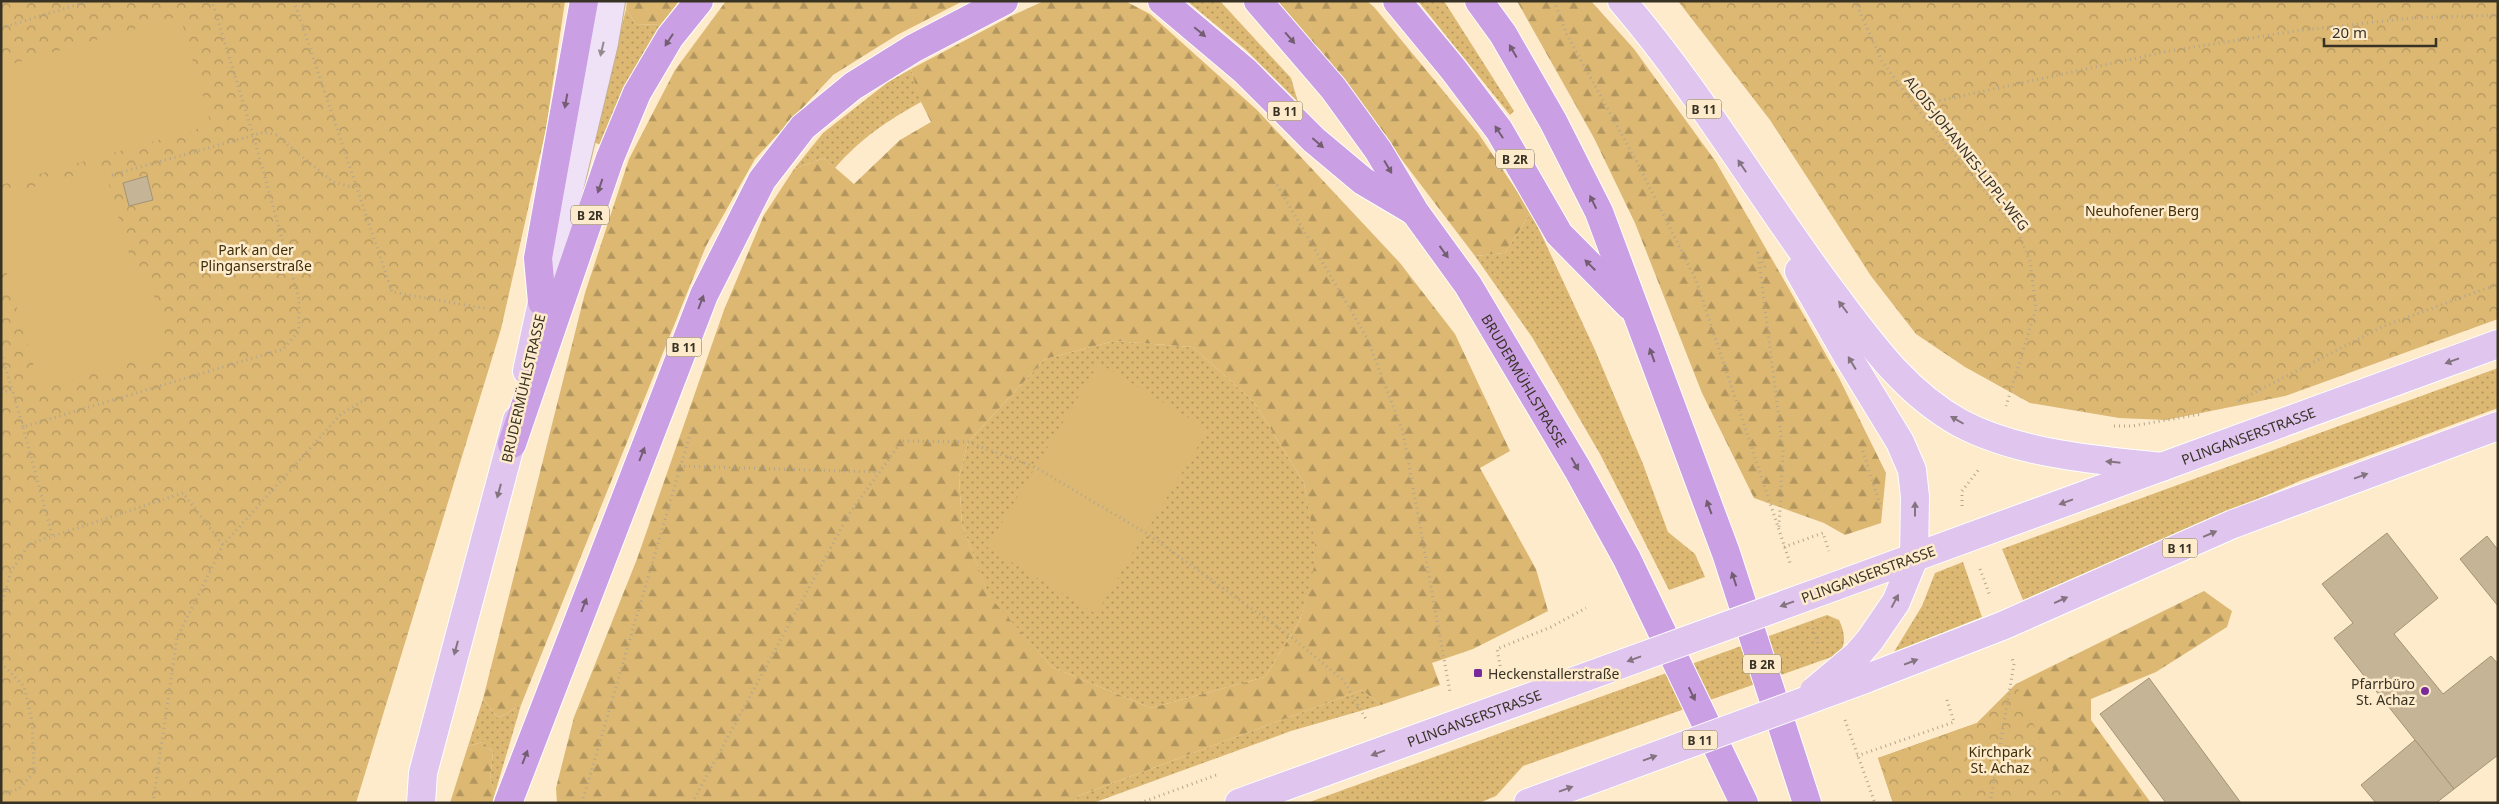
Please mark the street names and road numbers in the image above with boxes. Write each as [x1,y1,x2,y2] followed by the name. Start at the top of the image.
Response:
[1901,72,2033,234] street label: ALOIS-JOHANNES-LIPPL-WEG
[1686,100,1722,118] road number: B 11
[1268,102,1302,120] road number: B 11
[1496,150,1534,168] road number: B 2R
[571,206,609,224] road number: B 2R
[1478,310,1572,451] street label: BRUDERMÜHLSTRASSE
[497,312,549,464] street label: BRUDERMÜHLSTRASSE
[666,338,702,357] road number: B 11
[2178,402,2318,469] street label: PLINGANSERSTRASSE
[2162,538,2198,558] road number: B 11
[1798,541,1938,607] street label: PLINGANSERSTRASSE
[1743,654,1781,674] road number: B 2R
[1404,685,1544,751] street label: PLINGANSERSTRASSE
[1682,730,1718,750] road number: B 11

